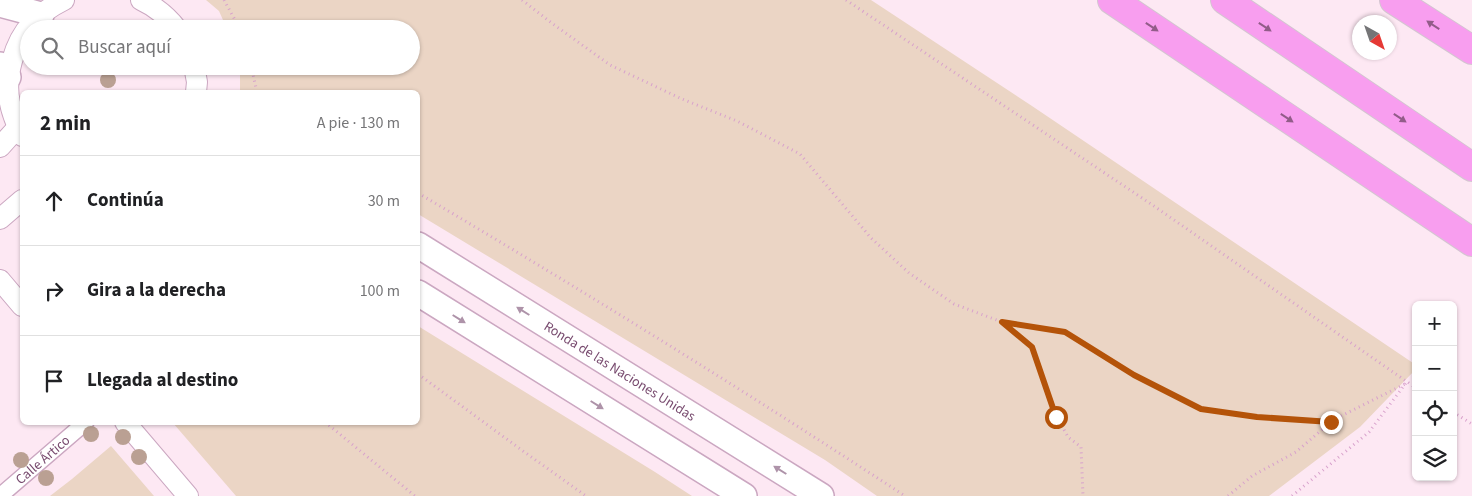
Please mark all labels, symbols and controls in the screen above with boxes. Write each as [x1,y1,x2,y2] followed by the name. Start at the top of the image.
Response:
[1352,15,1397,60] north arrow
[20,20,420,75] search box
[1427,20,1440,30] one-way arrow
[1146,22,1159,32] one-way arrow
[1259,22,1272,32] one-way arrow
[38,34,66,62] icon: search
[78,34,171,61] text: Buscar aquí
[40,108,91,138] text: 2 min
[317,112,400,134] text: A pie · 130 m
[1280,113,1294,123] one-way arrow
[1393,114,1407,123] one-way arrow
[40,187,68,215] icon: ahead
[87,187,164,214] text: Continúa
[368,190,400,212] text: 30 m
[40,277,68,305] icon: right
[87,277,226,304] text: Gira a la derecha
[360,280,400,302] text: 100 m
[1412,301,1457,481] map controls
[1412,301,1457,346] button: +
[516,306,529,315] one-way arrow
[452,314,465,324] one-way arrow
[540,317,699,427] street label: Ronda de las Naciones Unidas
[1412,346,1457,391] button: −
[40,367,68,395] icon: arrive
[87,367,238,394] text: Llegada al destino
[1412,391,1457,436] button: locate
[590,400,604,409] one-way arrow
[1045,406,1068,429] route start
[1320,411,1343,434] route end
[11,431,75,489] street label: Calle Ártico
[1412,436,1457,481] button: layers
[773,466,786,475] one-way arrow

